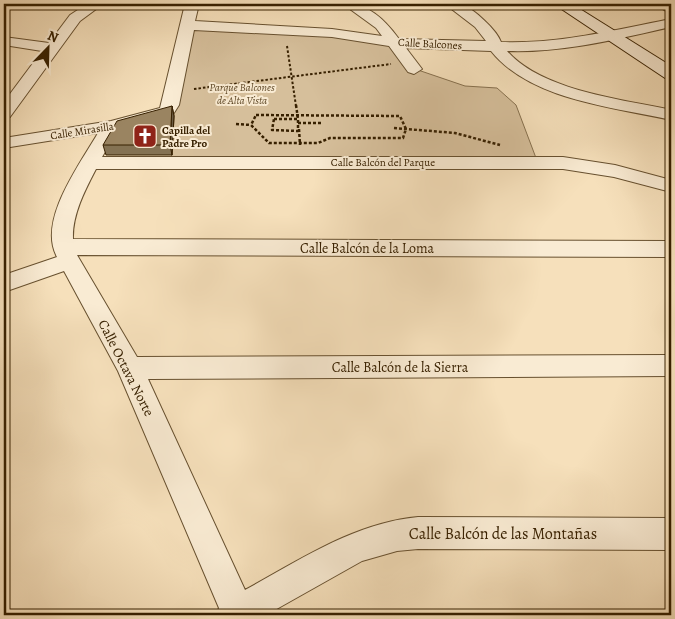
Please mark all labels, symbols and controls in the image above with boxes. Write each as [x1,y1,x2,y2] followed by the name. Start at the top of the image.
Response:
[22,22,72,72] north arrow
[44,26,61,47] text: N
[398,35,462,53] street label: Calle Balcones
[209,80,275,108] park label: Parque Balcones de Alta Vista
[49,118,116,143] street label: Calle Mirasilla
[132,123,158,149] church icon: Capilla del Padre Pro
[162,123,210,151] place label: Capilla del Padre Pro
[331,155,435,170] street label: Calle Balcón del Parque
[300,239,435,258] street label: Calle Balcón de la Loma
[93,316,159,420] street label: Calle Octava Norte
[332,358,469,377] street label: Calle Balcón de la Sierra
[409,523,597,545] street label: Calle Balcón de las Montañas

